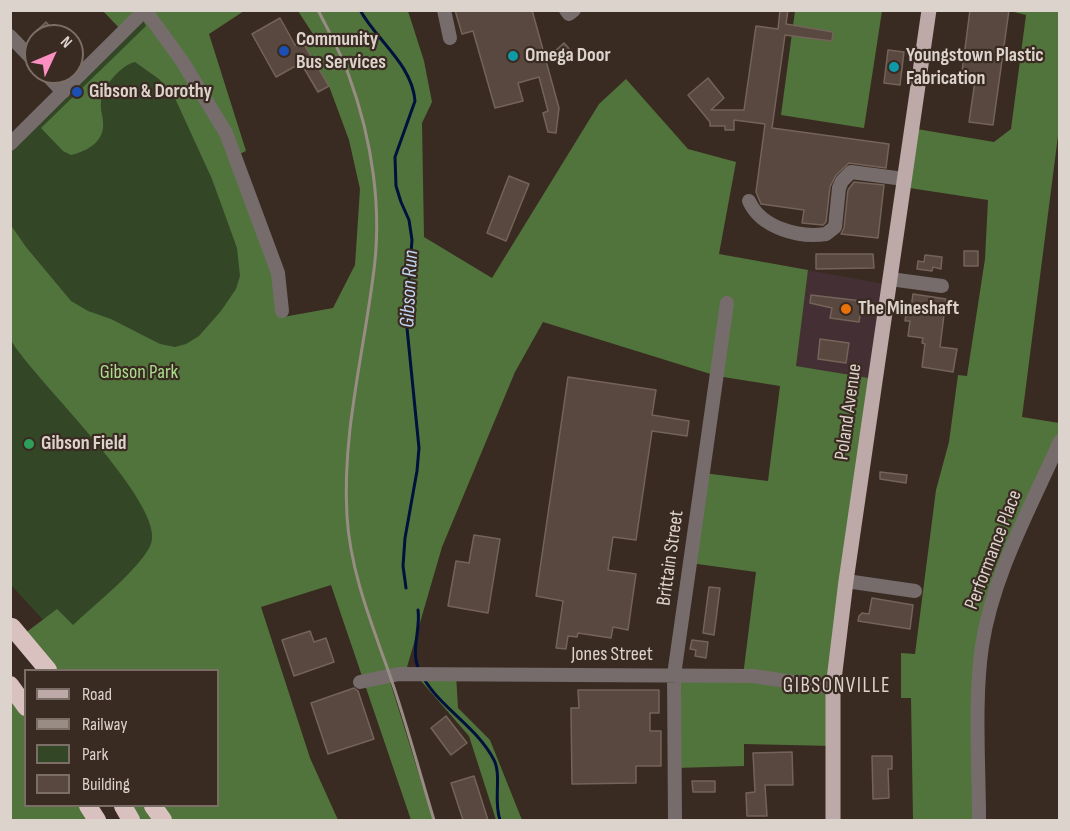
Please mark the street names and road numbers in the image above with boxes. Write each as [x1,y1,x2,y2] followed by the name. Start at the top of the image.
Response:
[830,362,868,462] street label: Poland Avenue
[960,487,1028,613] street label: Performance Place
[652,509,690,607] street label: Brittain Street
[571,643,653,667] street label: Jones Street

